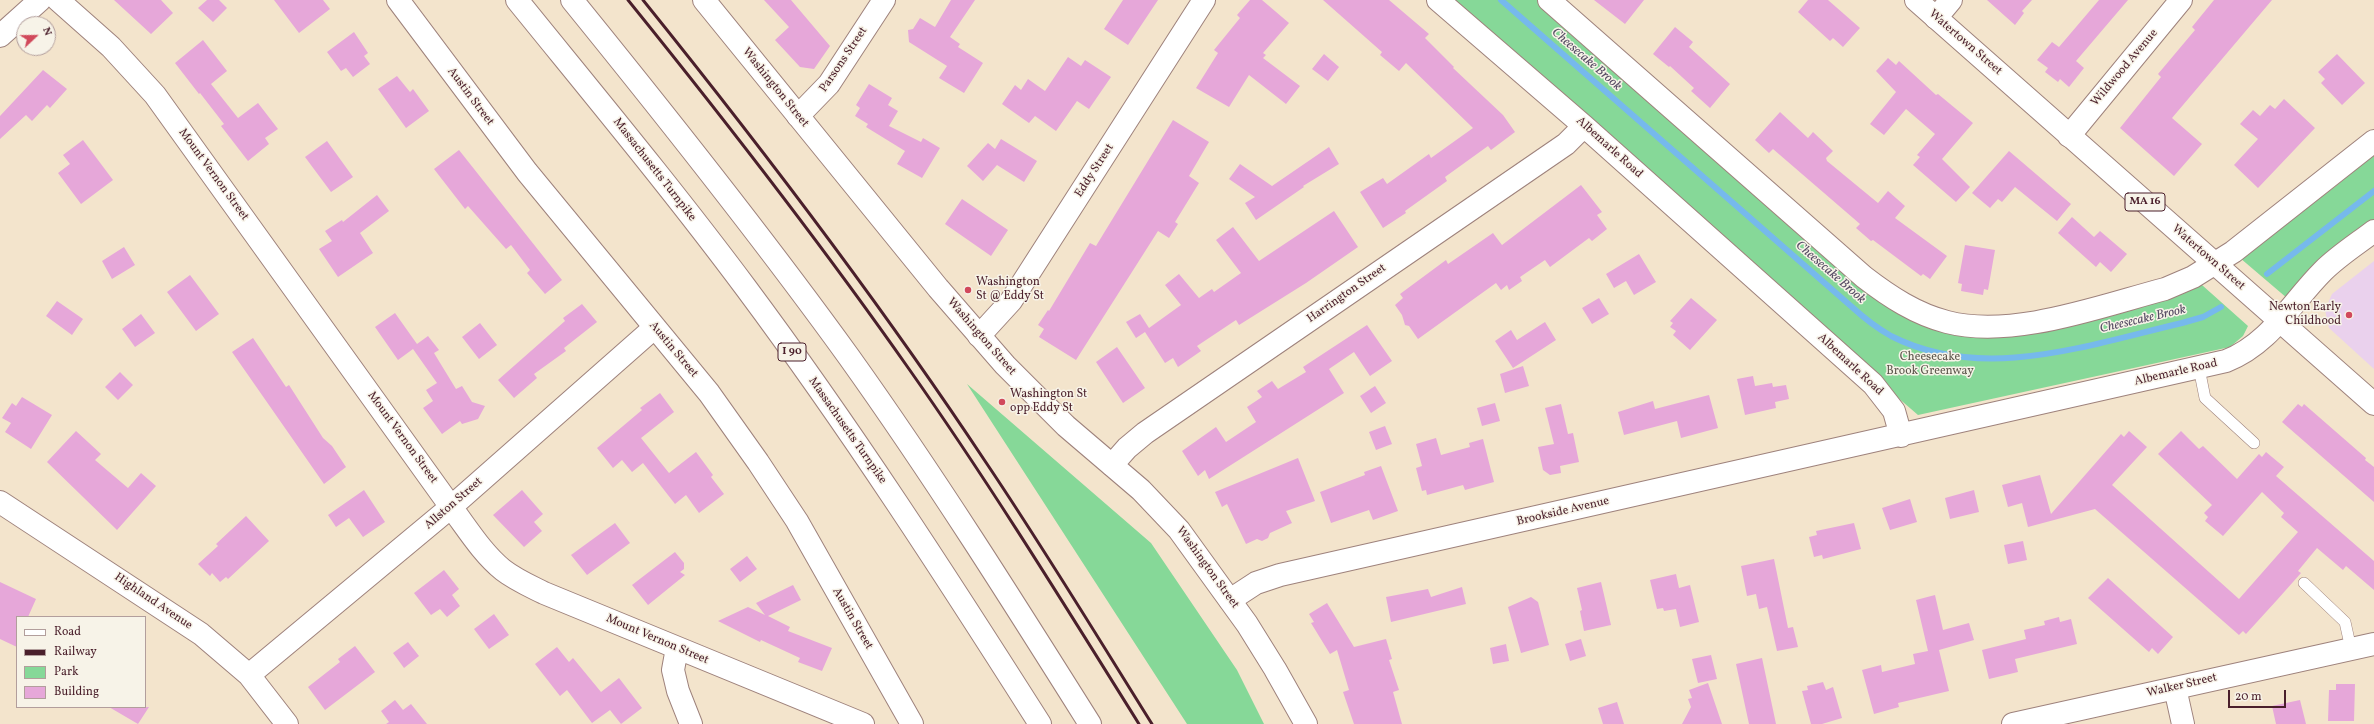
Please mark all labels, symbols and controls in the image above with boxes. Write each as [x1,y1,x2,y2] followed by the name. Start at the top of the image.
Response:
[1925,7,2005,79] street label: Watertown Street
[16,16,56,56] north arrow
[38,25,55,38] text: N
[817,25,871,95] street label: Parsons Street
[1548,25,1624,95] water label: Cheesecake Brook
[2089,27,2161,109] street label: Wildwood Avenue
[739,45,811,131] street label: Washington Street
[444,65,496,129] street label: Austin Street
[1573,114,1645,182] street label: Albemarle Road
[609,116,699,224] street label: Massachusetts Turnpike
[175,126,251,224] street label: Mount Vernon Street
[1072,141,1118,201] street label: Eddy Street
[2125,193,2165,211] road number: MA 16
[2168,222,2248,294] street label: Watertown Street
[1792,238,1868,308] water label: Cheesecake Brook
[1305,261,1389,327] street label: Harrington Street
[976,276,1044,304] place label: Washington St @ Eddy St
[963,285,973,295] marker: Washington St @ Eddy St
[943,295,1019,379] street label: Washington Street
[2269,301,2341,329] place label: Newton Early Childhood
[2099,303,2187,337] water label: Cheesecake Brook
[2344,310,2354,320] marker: Newton Early Childhood
[645,319,701,381] street label: Austin Street
[1814,331,1886,399] street label: Albemarle Road
[778,343,806,361] road number: I 90
[1886,351,1974,379] park label: Cheesecake Brook Greenway
[2133,356,2219,390] street label: Albemarle Road
[805,375,889,487] street label: Massachusetts Turnpike
[1010,388,1087,416] place label: Washington St opp Eddy St
[364,389,440,487] street label: Mount Vernon Street
[997,397,1007,407] marker: Washington St opp Eddy St
[422,475,486,533] street label: Allston Street
[1515,494,1611,530] street label: Brookside Avenue
[1172,524,1242,612] street label: Washington Street
[111,571,195,633] street label: Highland Avenue
[829,586,875,652] street label: Austin Street
[603,612,711,668] street label: Mount Vernon Street
[16,616,146,708] legend
[54,624,81,640] text: Road
[54,644,97,660] text: Railway
[54,664,79,680] text: Park
[2145,671,2219,701] street label: Walker Street
[2230,682,2288,708] scale bar
[54,684,99,700] text: Building
[2235,689,2262,705] text: 20 m

